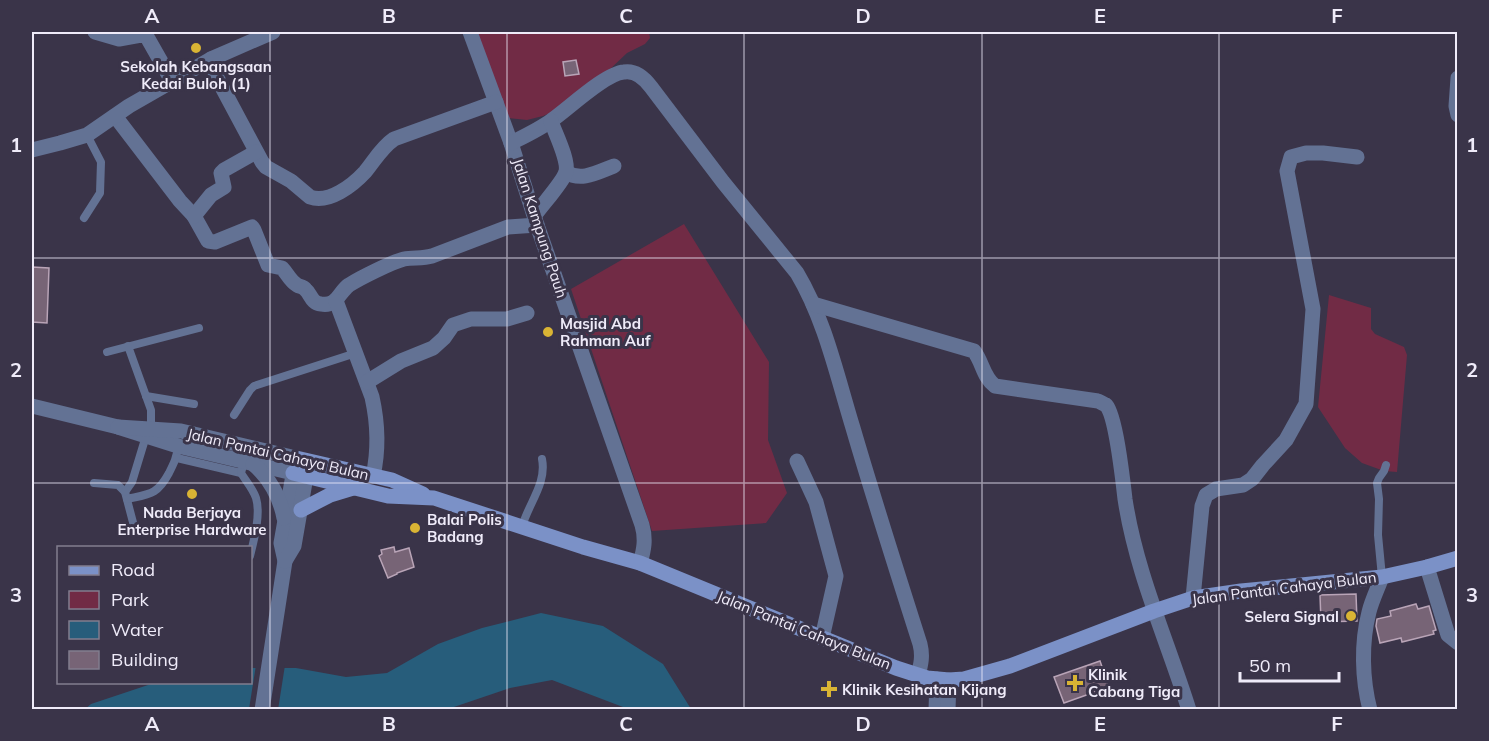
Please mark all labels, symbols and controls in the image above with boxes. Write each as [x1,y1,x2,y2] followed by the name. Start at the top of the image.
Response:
[145,3,160,28] text: A
[382,3,396,28] text: B
[619,3,633,28] text: C
[855,3,871,28] text: D
[1094,3,1106,28] text: E
[1331,3,1343,28] text: F
[189,41,203,55] marker: Sekolah Kebangsaan Kedai Buloh (1)
[120,57,272,93] place label: Sekolah Kebangsaan Kedai Buloh (1)
[10,132,22,157] text: 1
[1466,132,1478,157] text: 1
[508,156,572,300] street label: Jalan Kampung Pauh
[560,314,651,350] place label: Masjid Abd Rahman Auf
[541,325,555,339] marker: Masjid Abd Rahman Auf
[10,357,22,382] text: 2
[1466,357,1478,382] text: 2
[185,424,371,484] street label: Jalan Pantai Cahaya Bulan
[185,487,199,501] marker: Nada Berjaya Enterprise Hardware
[117,503,267,539] place label: Nada Berjaya Enterprise Hardware
[427,510,502,546] place label: Balai Polis Badang
[408,521,422,535] marker: Balai Polis Badang
[57,546,252,684] legend
[111,558,155,581] text: Road
[1191,567,1377,609] street label: Jalan Pantai Cahaya Bulan
[10,582,22,607] text: 3
[1466,582,1478,607] text: 3
[714,586,894,674] street label: Jalan Pantai Cahaya Bulan
[111,588,150,611] text: Park
[1245,607,1339,626] place label: Selera Signal
[1344,609,1358,623] marker: Selera Signal
[111,618,164,641] text: Water
[1240,645,1339,683] scale bar
[111,648,179,671] text: Building
[1249,654,1291,677] text: 50 m
[1088,665,1180,701] place label: Klinik Cabang Tiga
[1066,674,1084,692] marker: Klinik Cabang Tiga
[820,680,838,698] marker: Klinik Kesihatan Kijang
[842,680,1007,699] place label: Klinik Kesihatan Kijang
[145,711,160,736] text: A
[382,711,396,736] text: B
[619,711,633,736] text: C
[855,711,871,736] text: D
[1094,711,1106,736] text: E
[1331,711,1343,736] text: F

